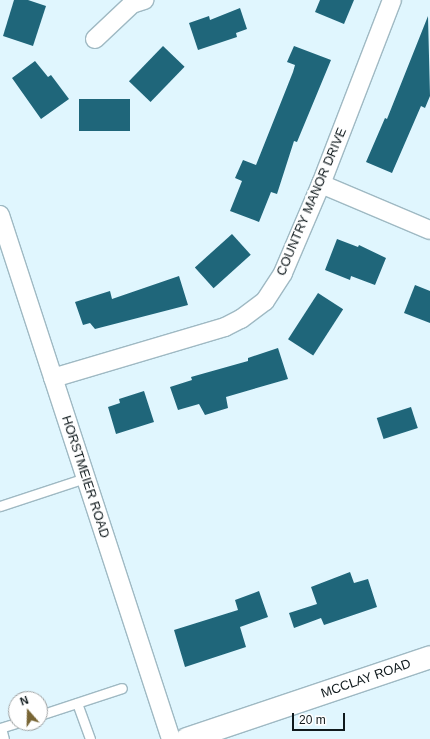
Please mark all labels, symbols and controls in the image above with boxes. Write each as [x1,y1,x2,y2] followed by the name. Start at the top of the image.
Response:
[274,126,350,278] street label: COUNTRY MANOR DRIVE
[58,414,112,540] street label: HORSTMEIER ROAD
[319,656,413,702] street label: MCCLAY ROAD
[8,691,48,731] north arrow
[18,694,30,708] text: N
[294,705,347,731] scale bar
[299,713,326,727] text: 20 m

